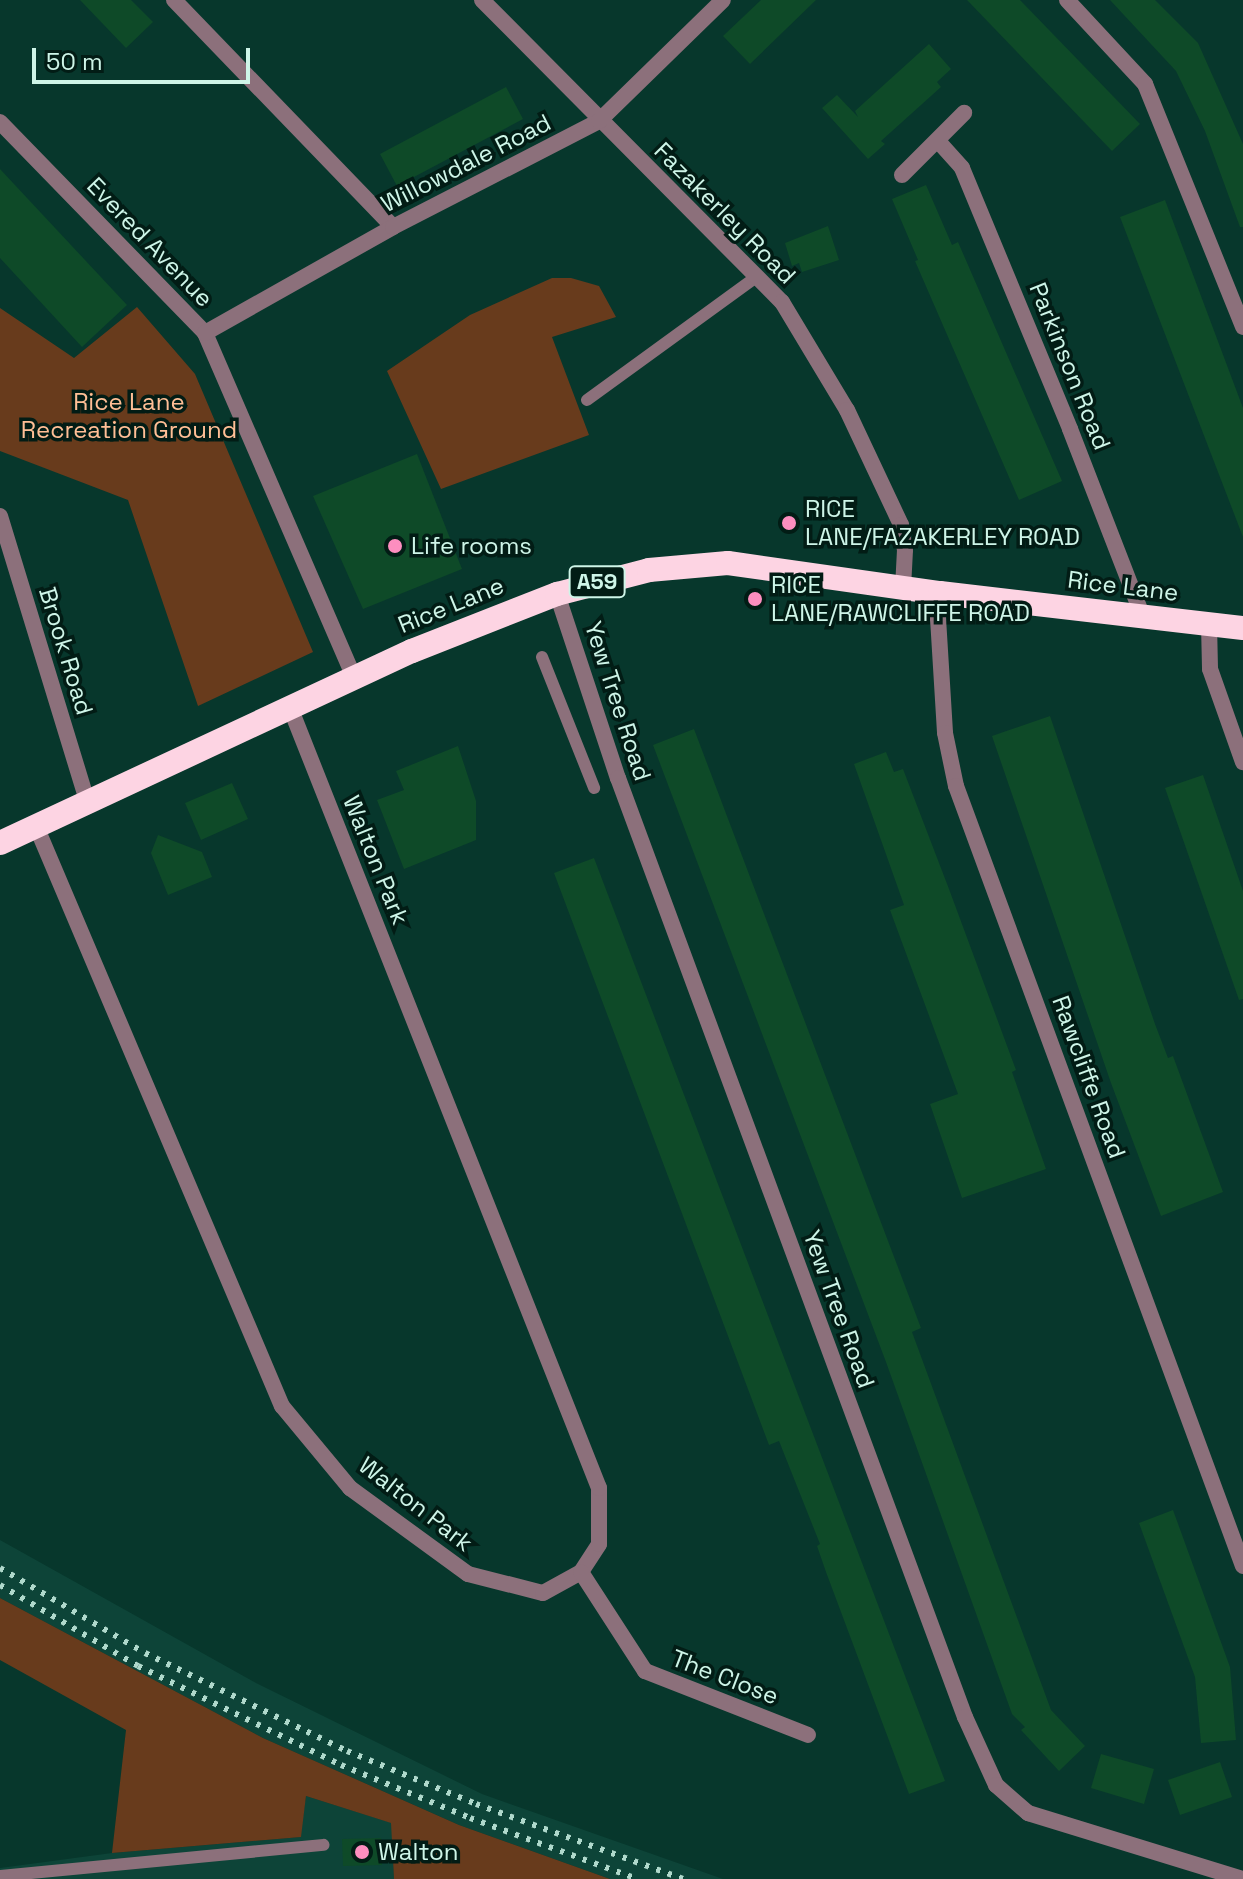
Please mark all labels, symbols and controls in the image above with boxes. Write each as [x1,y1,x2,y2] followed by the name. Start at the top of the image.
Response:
[36,32,254,82] scale bar
[46,46,103,77] text: 50 m
[376,108,556,218] street label: Willowdale Road
[648,136,802,290] street label: Fazakerley Road
[81,171,219,313] street label: Evered Avenue
[1023,278,1117,454] street label: Parkinson Road
[21,388,237,444] park label: Rice Lane Recreation Ground
[805,495,1080,551] place label: RICE LANE/FAZAKERLEY ROAD
[780,514,798,532] marker: RICE LANE/FAZAKERLEY ROAD
[411,532,532,560] place label: Life rooms
[386,537,404,555] marker: Life rooms
[567,564,627,600] road number: A59
[1066,565,1180,607] street label: Rice Lane
[394,571,508,639] street label: Rice Lane
[771,571,1030,627] place label: RICE LANE/RAWCLIFFE ROAD
[33,584,99,718] street label: Brook Road
[746,590,764,608] marker: RICE LANE/RAWCLIFFE ROAD
[579,617,657,785] street label: Yew Tree Road
[337,791,415,929] street label: Walton Park
[1046,992,1132,1162] street label: Rawcliffe Road
[797,1226,881,1392] street label: Yew Tree Road
[353,1451,479,1557] street label: Walton Park
[667,1643,783,1711] street label: The Close
[378,1838,459,1866] place label: Walton
[353,1843,371,1861] marker: Walton

